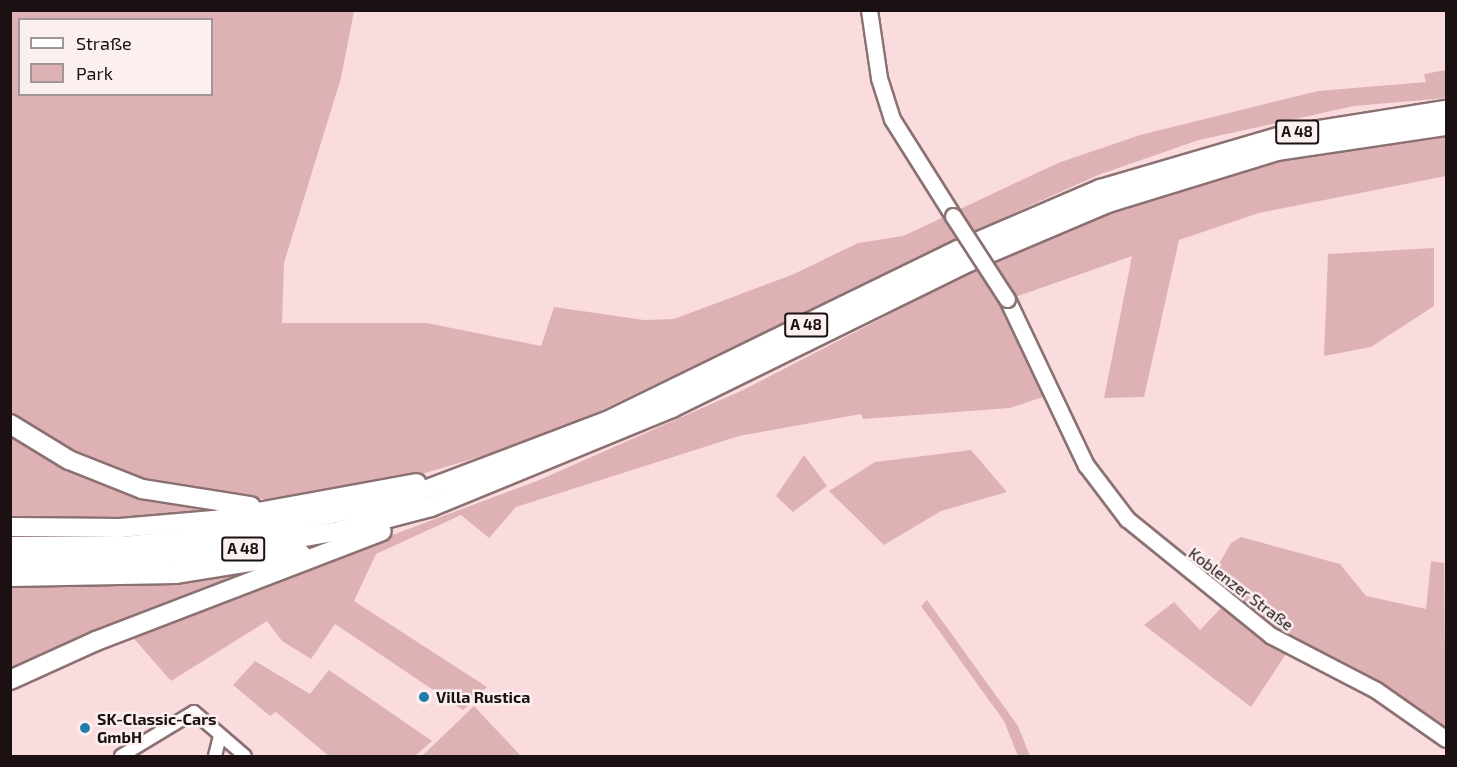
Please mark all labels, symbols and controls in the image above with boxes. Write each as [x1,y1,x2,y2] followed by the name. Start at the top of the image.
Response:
[18,18,213,96] legend
[76,32,132,54] text: Straße
[76,62,113,84] text: Park
[1274,120,1320,144] road number: A 48
[784,313,828,337] road number: A 48
[220,537,266,561] road number: A 48
[1185,543,1297,635] street label: Koblenzer Straße
[436,687,530,707] place label: Villa Rustica
[417,690,431,704] marker: Villa Rustica
[97,709,216,747] place label: SK-Classic-Cars GmbH
[78,721,92,735] marker: SK-Classic-Cars GmbH

